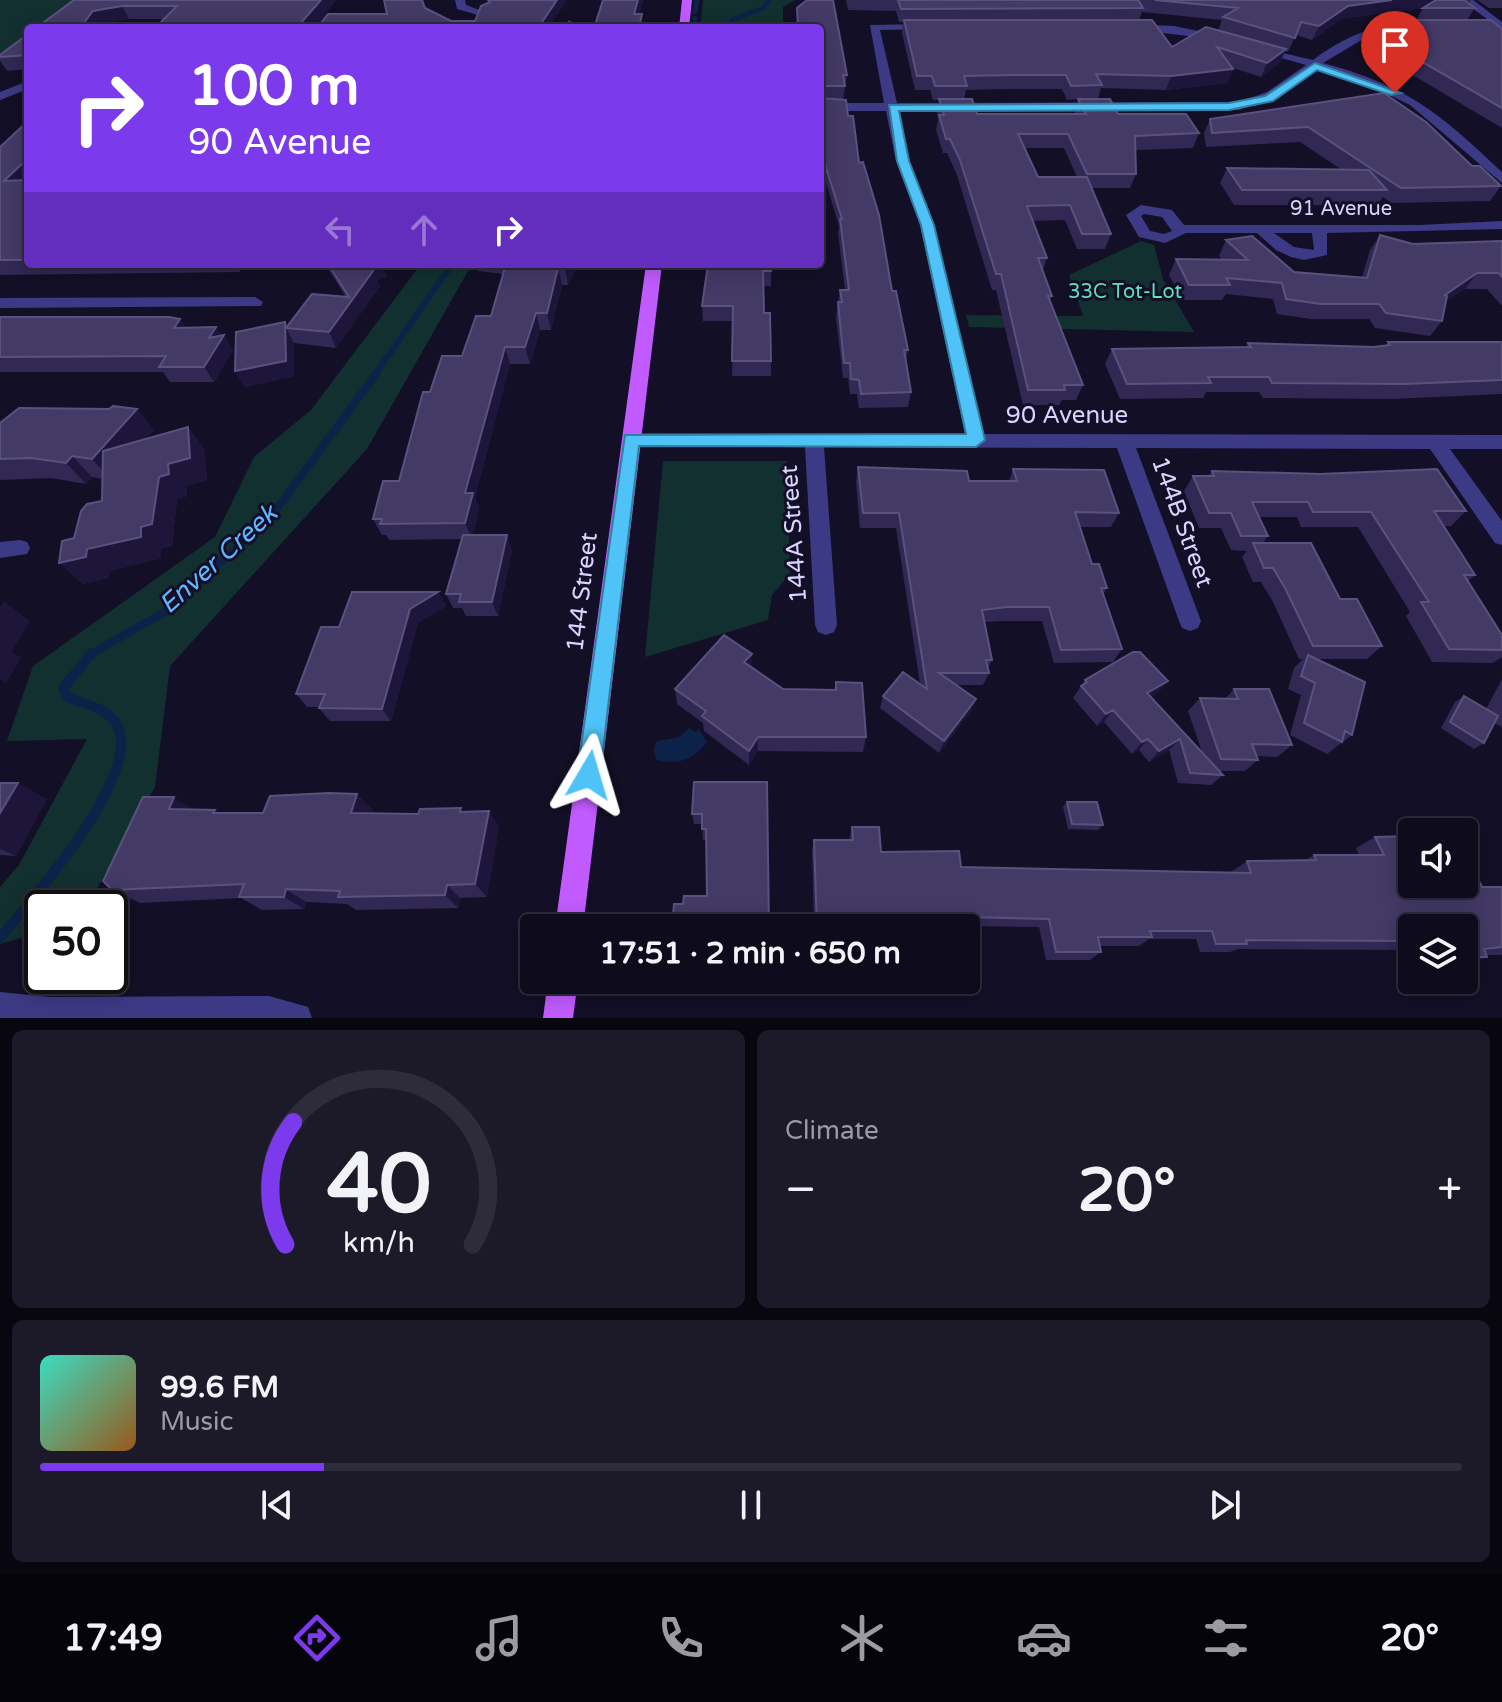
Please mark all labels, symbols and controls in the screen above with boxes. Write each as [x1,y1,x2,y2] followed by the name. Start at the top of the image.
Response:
[1361,11,1429,93] pin
[1373,23,1417,67] icon: arrive
[188,53,359,120] text: 100 m
[56,56,160,160] icon: right
[188,121,371,164] text: 90 Avenue
[1290,197,1392,221] street label: 91 Avenue
[318,208,362,252] icon: left
[402,208,446,252] icon: ahead
[486,208,530,252] icon: right
[1068,280,1182,304] park label: 33C Tot-Lot
[1006,401,1128,430] street label: 90 Avenue
[1145,453,1219,591] street label: 144B Street
[775,464,813,604] street label: 144A Street
[153,497,285,620] water label: Enver Creek
[560,531,604,653] street label: 144 Street
[547,733,631,817] position arrow
[1398,818,1478,994] map controls
[1398,818,1478,898] button: sound
[24,890,128,994] speed limit sign: 50
[1398,914,1478,994] button: layers
[599,935,901,972] text: 17:51 · 2 min · 650 m
[785,1115,879,1146] text: Climate
[326,1135,431,1235] text: 40
[1078,1155,1176,1227] text: 20°
[785,1164,816,1217] text: −
[1437,1164,1462,1217] text: +
[343,1226,414,1260] text: km/h
[160,1369,279,1406] text: 99.6 FM
[160,1406,233,1437] text: Music
[255,1483,299,1527] icon: previous
[729,1483,773,1527] icon: pause
[1203,1483,1247,1527] icon: next
[289,1610,345,1666] icon: directions
[471,1610,527,1666] icon: music
[653,1610,709,1666] icon: phone
[834,1610,890,1666] icon: climate
[1016,1610,1072,1666] icon: car
[1198,1610,1254,1666] icon: filters
[63,1617,163,1660] text: 17:49
[1380,1617,1439,1660] text: 20°

